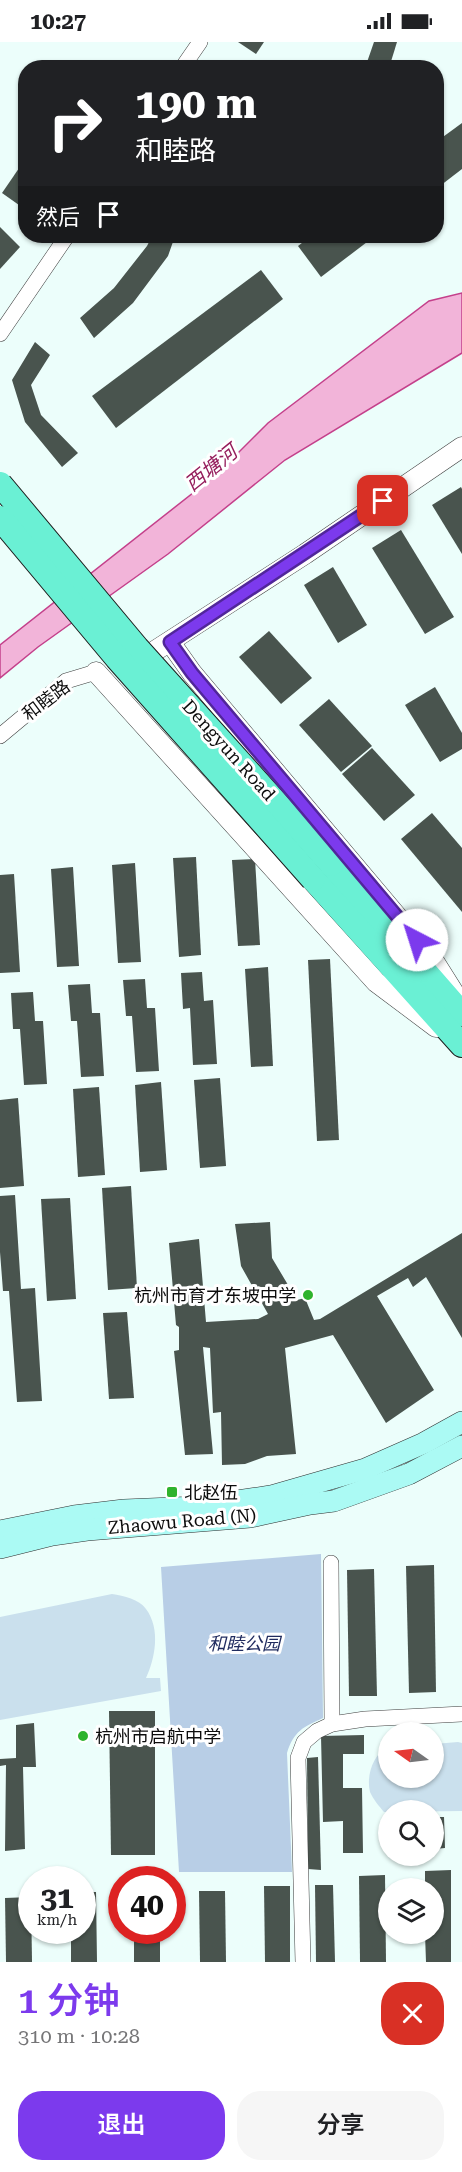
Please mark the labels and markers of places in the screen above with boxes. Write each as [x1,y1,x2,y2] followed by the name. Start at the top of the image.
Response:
[357,475,408,526] pin
[134,1285,296,1306] place label: 杭州市育才东坡中学
[301,1288,315,1302] marker: 杭州市育才东坡中学
[184,1482,238,1503] place label: 北赵伍
[165,1485,179,1499] marker: 北赵伍
[95,1726,221,1747] place label: 杭州市启航中学
[76,1729,90,1743] marker: 杭州市启航中学

